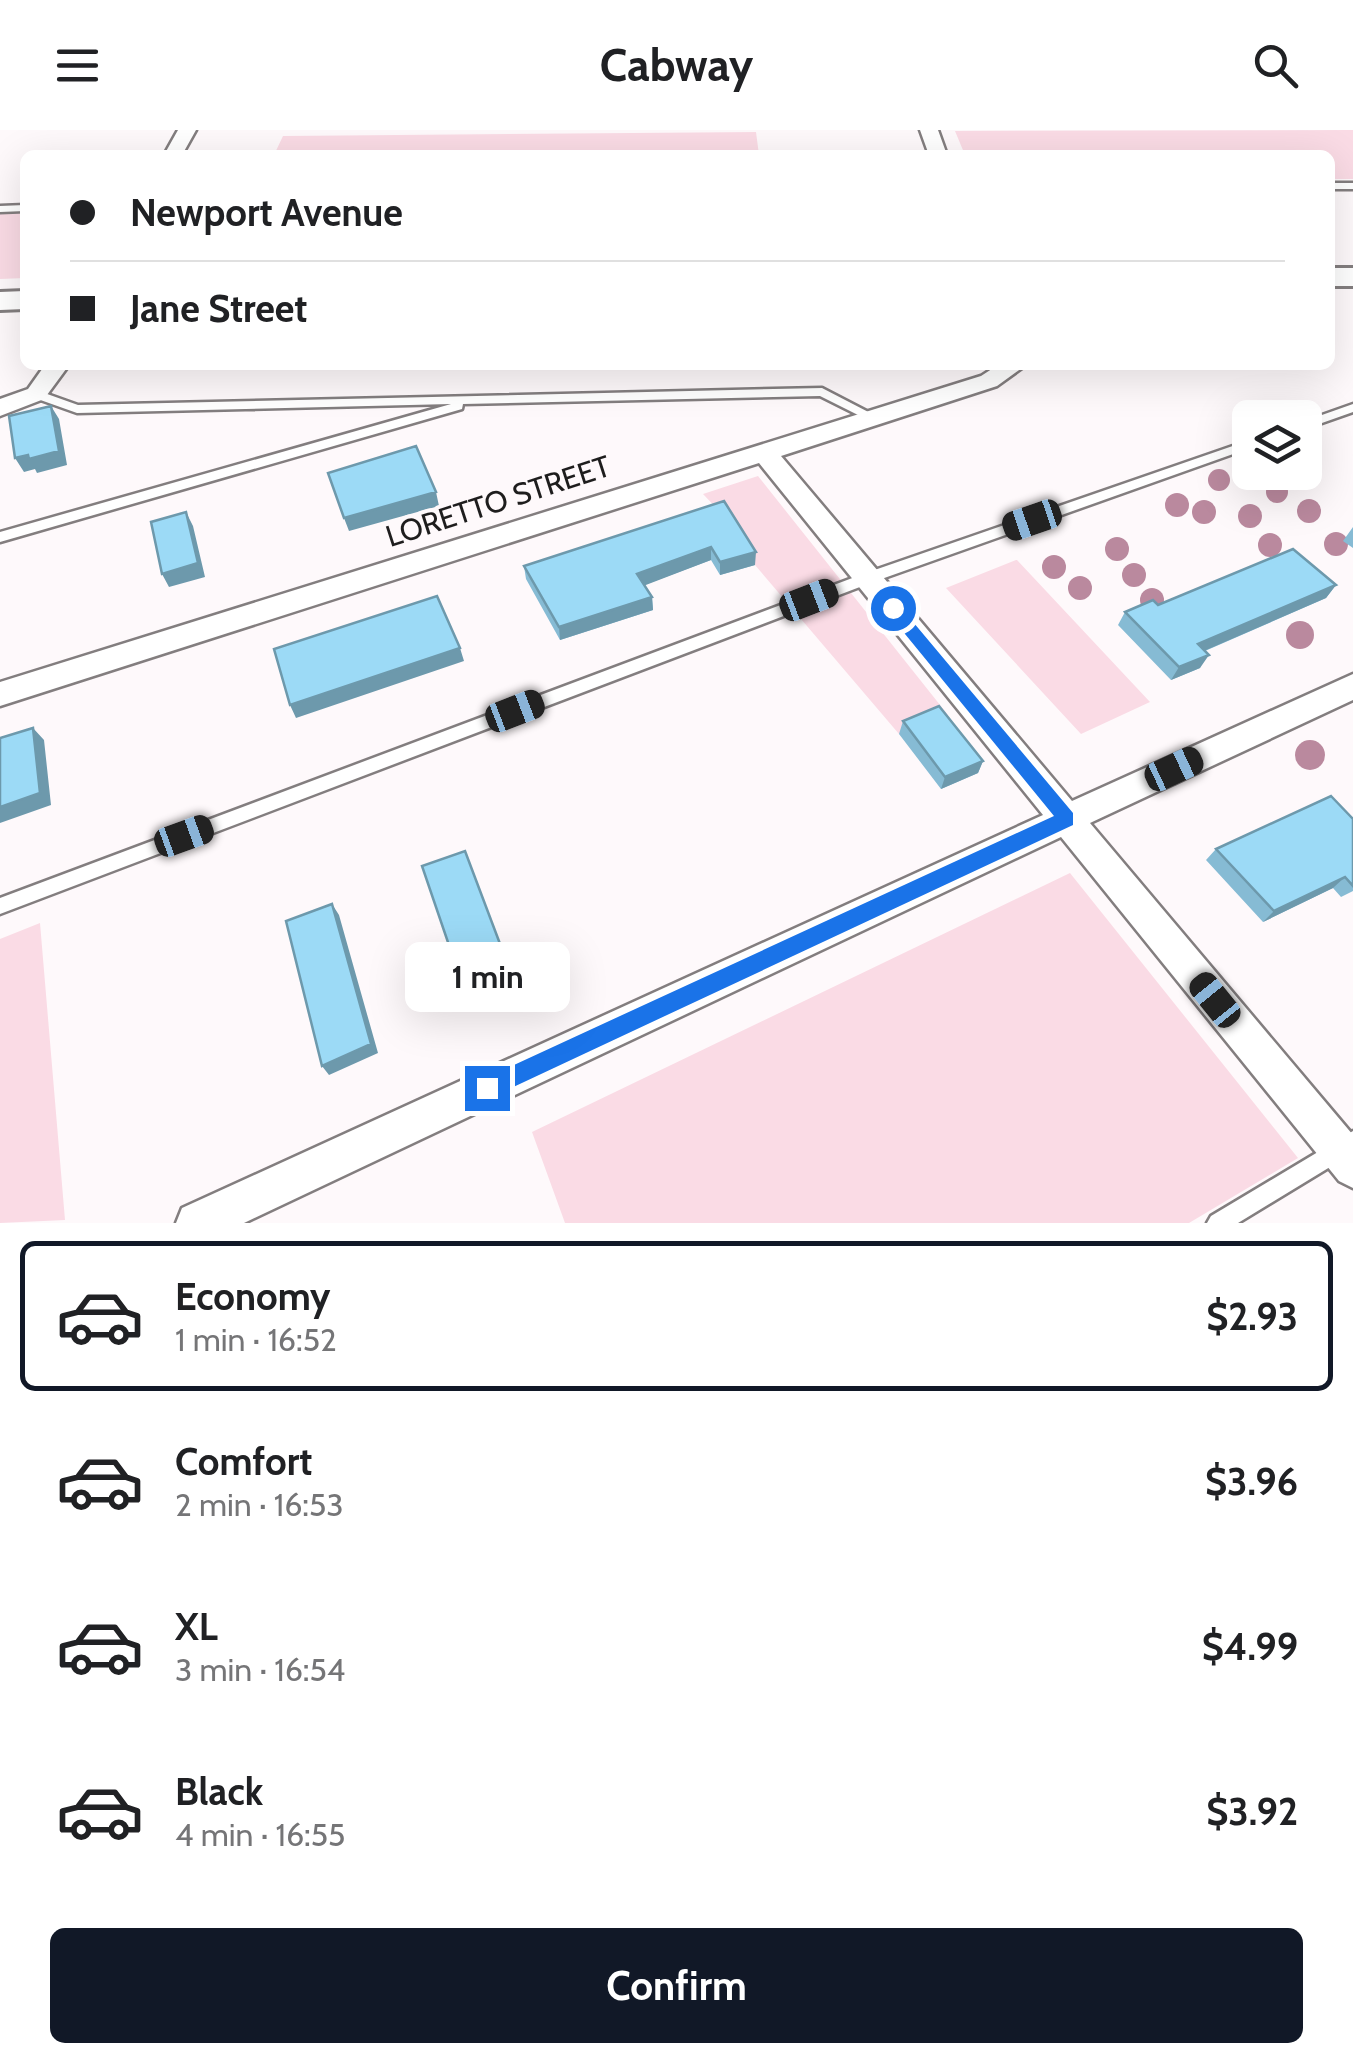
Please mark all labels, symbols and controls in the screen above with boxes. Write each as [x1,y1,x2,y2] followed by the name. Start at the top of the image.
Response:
[50,38,105,93] icon: menu
[600,38,753,92] text: Cabway
[1248,38,1303,93] icon: search
[130,189,403,236] text: Newport Avenue
[130,285,307,332] text: Jane Street
[1232,400,1322,490] map controls
[1232,400,1322,490] button: layers
[381,447,615,555] street label: LORETTO STREET
[999,496,1065,544] car
[776,575,842,625] car
[871,586,916,631] route start
[482,686,548,736] car
[1140,743,1208,795] car
[151,812,217,860] car
[404,943,570,1013] callout: 1 min
[451,957,524,996] text: 1 min
[1184,967,1246,1033] car
[465,1066,510,1111] route end
[55,1271,145,1361] icon: car
[175,1273,330,1320] text: Economy
[1206,1293,1298,1340] text: $2.93
[175,1320,337,1359] text: 1 min · 16:52
[55,1436,145,1526] icon: car
[175,1438,312,1485] text: Comfort
[1205,1458,1298,1505] text: $3.96
[175,1485,344,1524] text: 2 min · 16:53
[55,1601,145,1691] icon: car
[175,1603,218,1650] text: XL
[1202,1623,1298,1670] text: $4.99
[175,1650,345,1689] text: 3 min · 16:54
[55,1766,145,1856] icon: car
[175,1768,263,1815] text: Black
[1206,1788,1298,1835] text: $3.92
[175,1815,345,1854] text: 4 min · 16:55
[50,1928,1303,2043] button: Confirm

